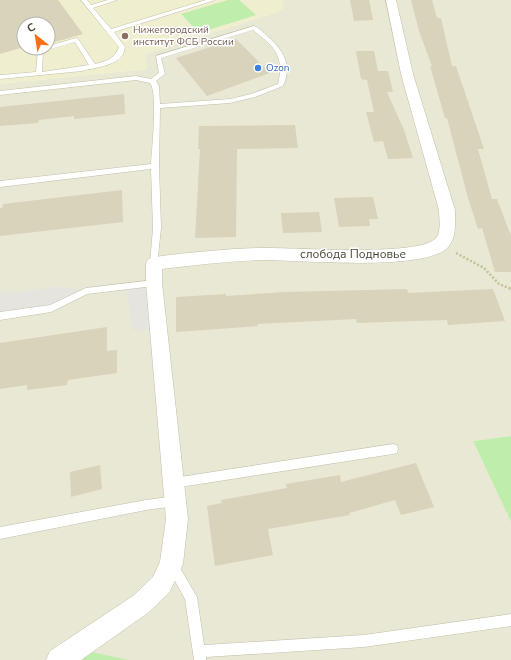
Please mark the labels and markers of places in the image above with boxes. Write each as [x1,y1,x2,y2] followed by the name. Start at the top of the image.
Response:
[133,23,234,49] place label: Нижегородский институт ФСБ России
[120,31,130,41] marker: Нижегородский институт ФСБ России
[266,61,289,75] place label: Ozon
[253,63,263,73] marker: Ozon

